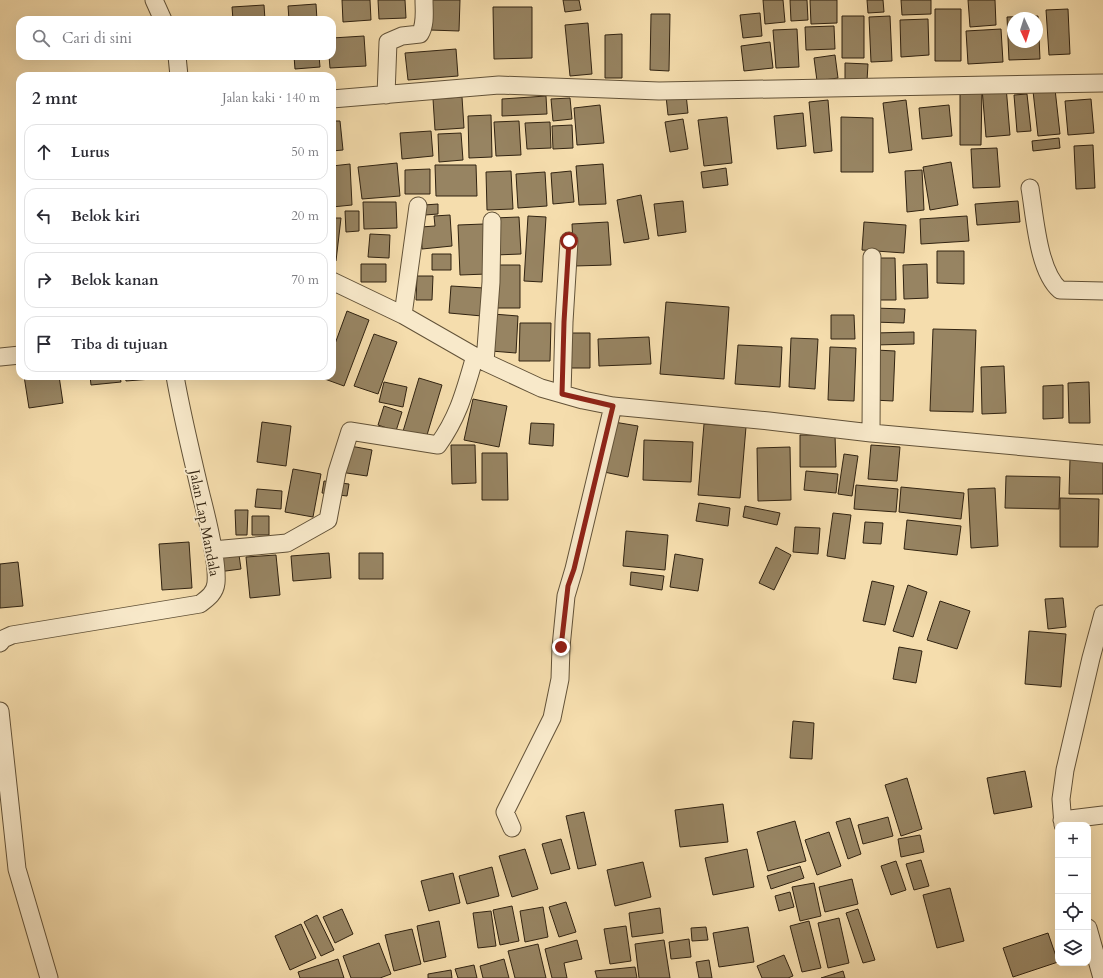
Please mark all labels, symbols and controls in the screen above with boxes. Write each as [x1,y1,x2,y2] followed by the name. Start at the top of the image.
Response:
[1007,12,1043,48] north arrow
[16,16,336,60] search box
[30,27,52,49] icon: search
[62,28,132,48] text: Cari di sini
[32,87,77,110] text: 2 mnt
[222,89,320,107] text: Jalan kaki · 140 m
[33,141,55,163] icon: ahead
[71,142,110,162] text: Lurus
[291,143,319,161] text: 50 m
[33,205,55,227] icon: left
[71,206,140,226] text: Belok kiri
[291,207,319,225] text: 20 m
[560,232,578,250] route start
[33,269,55,291] icon: right
[71,270,159,290] text: Belok kanan
[291,271,319,289] text: 70 m
[33,333,55,355] icon: arrive
[71,334,168,354] text: Tiba di tujuan
[184,466,224,578] street label: Jalan Lap Mandala
[552,638,570,656] route end
[1055,822,1091,966] map controls
[1055,822,1091,858] button: +
[1055,858,1091,894] button: −
[1055,894,1091,930] button: locate
[1055,930,1091,966] button: layers

